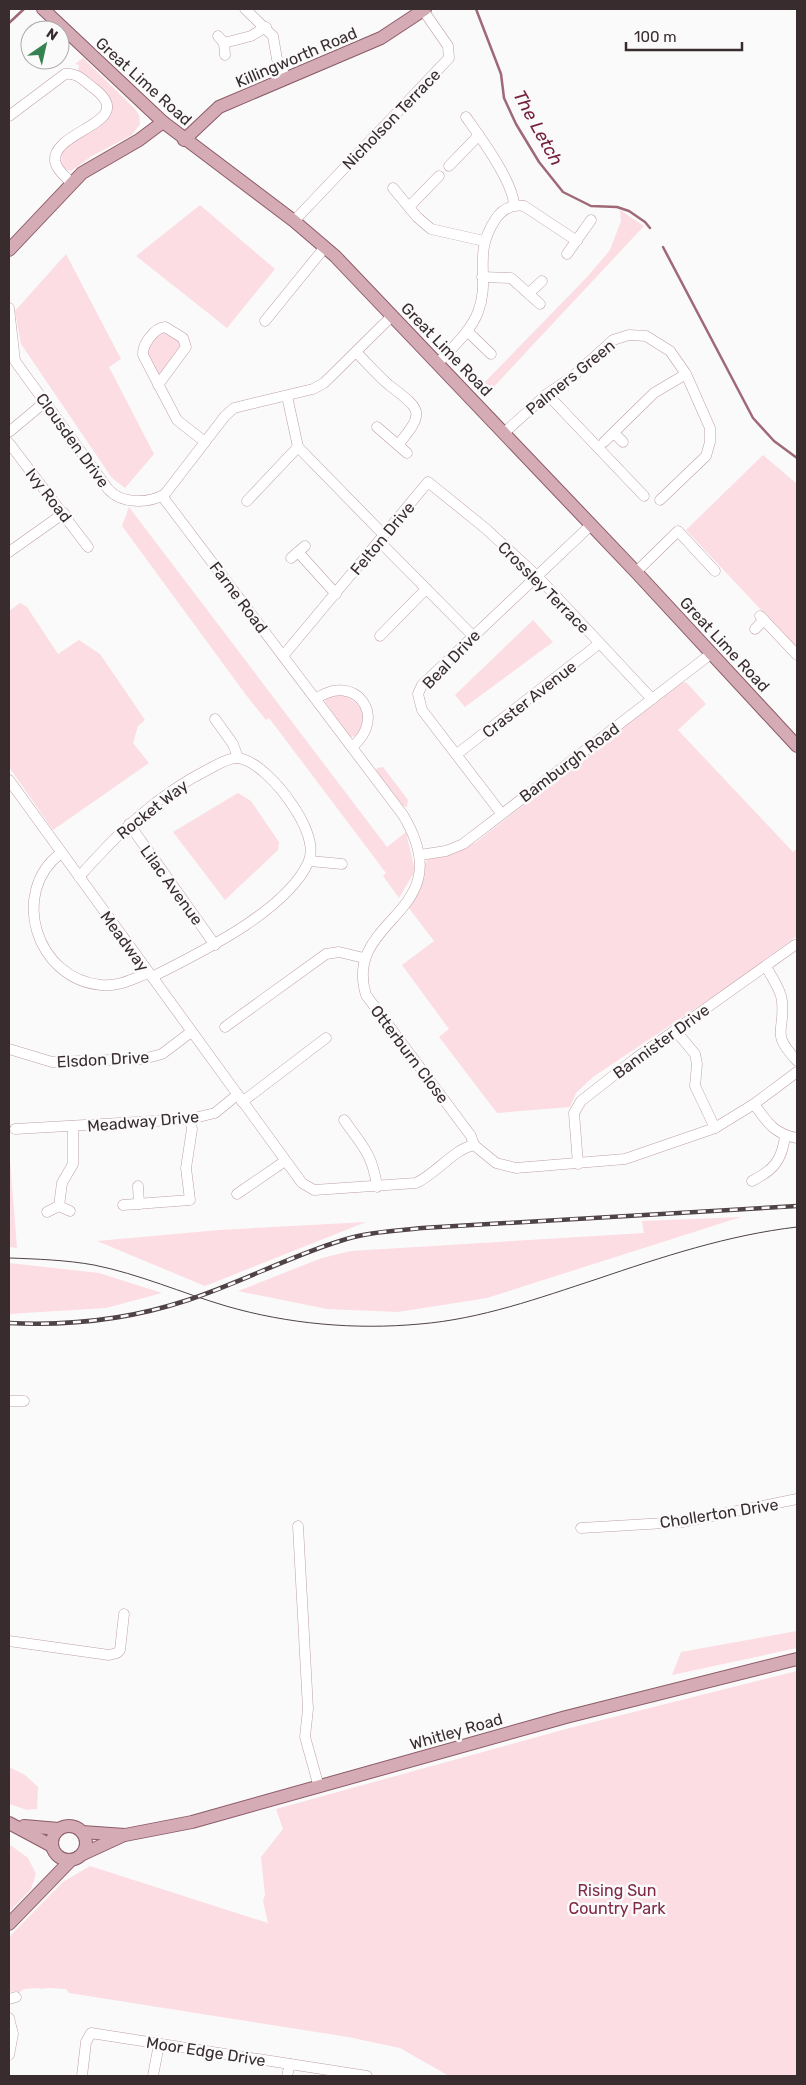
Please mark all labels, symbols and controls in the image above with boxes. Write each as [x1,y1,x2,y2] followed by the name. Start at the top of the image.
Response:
[20,20,70,70] north arrow
[626,20,742,52] scale bar
[233,23,360,92] street label: Killingworth Road
[43,25,61,45] text: N
[634,28,676,46] text: 100 m
[92,33,196,129] street label: Great Lime Road
[338,65,444,174] street label: Nicholson Terrace
[508,86,568,170] water label: The Letch
[397,299,496,400] street label: Great Lime Road
[522,336,619,419] street label: Palmers Green
[32,389,113,491] street label: Clousden Drive
[22,464,76,526] street label: Ivy Road
[346,498,418,579] street label: Felton Drive
[494,538,593,637] street label: Crossley Terrace
[206,558,272,637] street label: Farne Road
[676,593,773,696] street label: Great Lime Road
[419,626,484,693] street label: Beal Drive
[479,657,580,742] street label: Craster Avenue
[516,719,623,806] street label: Bamburgh Road
[113,776,192,843] street label: Rocket Way
[136,842,207,929] street label: Lilac Avenue
[96,907,153,975] street label: Meadway
[609,1000,713,1083] street label: Bannister Drive
[366,1001,453,1107] street label: Otterburn Close
[56,1048,150,1071] street label: Elsdon Drive
[86,1107,200,1136] street label: Meadway Drive
[658,1495,780,1532] street label: Chollerton Drive
[408,1709,505,1754] street label: Whitley Road
[568,1881,666,1918] park label: Rising Sun Country Park
[145,2033,267,2070] street label: Moor Edge Drive

